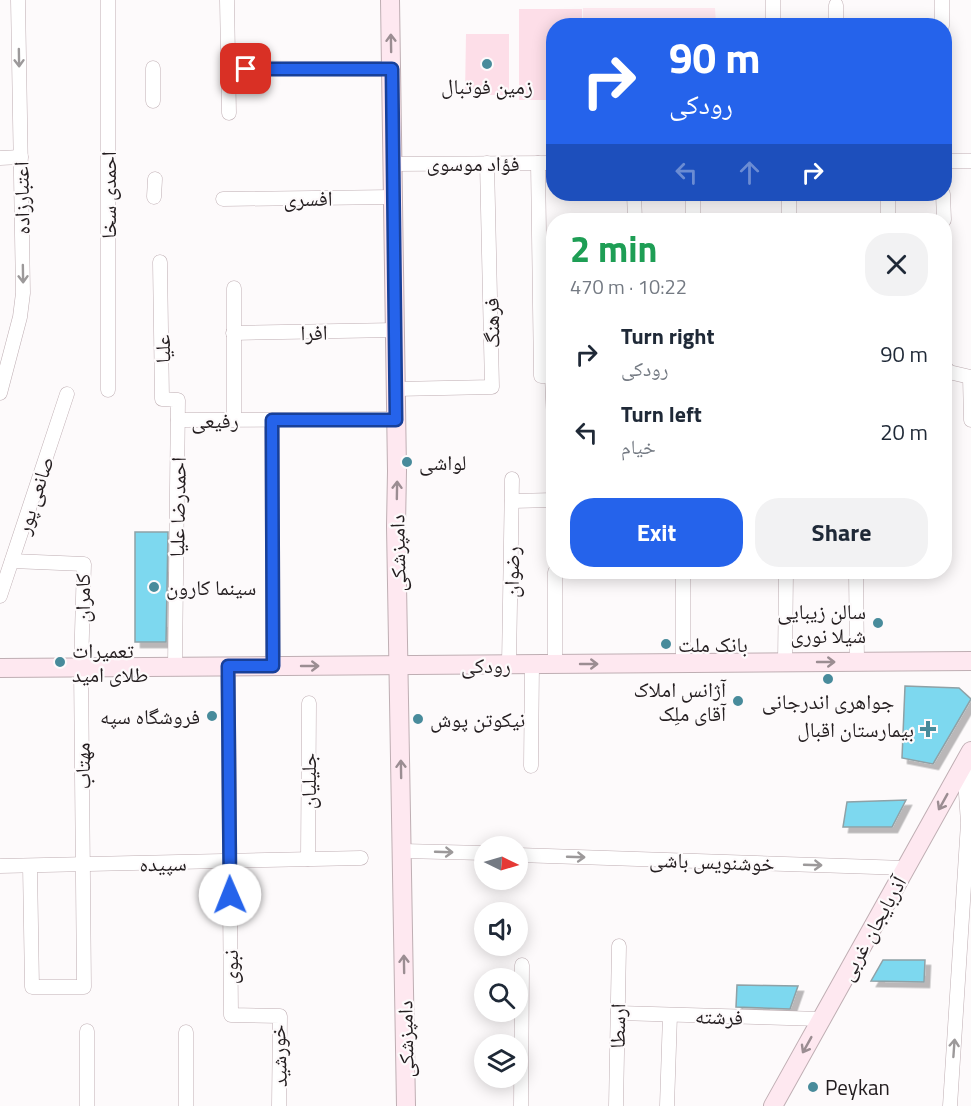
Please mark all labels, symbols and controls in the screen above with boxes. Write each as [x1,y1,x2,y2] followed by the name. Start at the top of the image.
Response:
[669,25,761,89] text: 90 m
[385,33,397,53] one-way arrow
[570,42,648,120] icon: right
[220,43,271,94] pin
[13,48,25,68] one-way arrow
[229,52,262,85] icon: arrive
[480,57,494,71] marker: زمین فوتبال
[441,70,533,102] place label: زمین فوتبال
[669,83,733,124] text: رودکی
[427,147,520,179] street label: فؤاد موسوی
[92,151,124,239] street label: احمدی سخا
[670,156,703,189] icon: left
[733,156,766,189] icon: ahead
[796,156,829,189] icon: right
[4,161,38,235] street label: اعتبارزاده
[283,182,333,214] street label: افسری
[570,221,657,276] text: 2 min
[865,233,928,296] button: close
[17,264,28,284] one-way arrow
[570,271,687,302] text: 470 m · 10:22
[475,298,507,348] street label: فرهنگ
[300,316,328,348] street label: افرا
[621,319,715,353] text: Turn right
[146,334,178,364] street label: علیا
[880,337,928,371] text: 90 m
[570,338,603,371] icon: right
[621,353,668,384] text: رودکی
[621,397,702,431] text: Turn left
[191,404,239,436] street label: رفیعی
[880,415,928,449] text: 20 m
[570,416,603,449] icon: left
[621,431,656,462] text: خیام
[419,446,467,478] place label: لواشی
[6,452,62,539] street label: صانعی پور
[400,455,414,469] marker: لواشی
[160,457,194,557] street label: احمدرضا علیا
[391,480,403,500] one-way arrow
[570,498,743,567] button: Exit
[755,498,928,567] button: Share
[380,514,414,592] street label: دامپزشکی
[495,546,527,598] street label: رضوان
[166,571,256,603] place label: سینما کارون
[66,573,98,623] street label: کامران
[147,580,161,594] marker: سینما کارون
[777,595,866,651] place label: سالن زیبایی شیلا نوری
[871,616,885,630] marker: سالن زیبایی شیلا نوری
[678,628,748,660] place label: بانک ملت
[72,634,148,690] place label: تعمیرات طلای امید
[659,637,673,651] marker: بانک ملت
[461,649,511,681] street label: رودکی
[53,655,67,669] marker: تعمیرات طلای امید
[816,656,836,668] one-way arrow
[579,658,599,670] one-way arrow
[300,660,320,672] one-way arrow
[821,672,835,686] marker: جواهری اندرجانی
[634,673,727,729] place label: آژانس املاک آقای ملِک
[762,685,894,717] place label: جواهری اندرجانی
[731,694,745,708] marker: آژانس املاک آقای ملِک
[100,700,200,732] place label: فروشگاه سپه
[430,703,525,735] place label: نیکوتن پوش
[205,709,219,723] marker: فروشگاه سپه
[411,712,425,726] marker: نیکوتن پوش
[797,713,914,745] place label: بیمارستان اقبال
[919,720,937,738] marker: بیمارستان اقبال
[66,742,98,790] street label: مهتاب
[292,753,324,809] street label: جلیلیان
[396,759,407,779] one-way arrow
[936,793,948,810] one-way arrow
[474,836,528,890] north arrow
[474,836,528,1088] map controls
[649,843,775,879] street label: خوشنویس باشی
[433,846,453,858] one-way arrow
[139,847,187,879] street label: سپیده
[565,851,585,862] one-way arrow
[802,859,822,870] one-way arrow
[198,863,262,927] position arrow
[830,869,914,986] street label: آذربایجان غربی
[474,902,528,956] button: sound
[214,950,246,984] street label: نبوی
[398,954,410,974] one-way arrow
[474,968,528,1022] button: search
[694,999,744,1033] street label: فرشته
[388,1000,422,1078] street label: دامپزشکی
[601,1003,633,1049] street label: ارسطا
[261,1024,295,1088] street label: خورشید
[474,1034,528,1088] button: layers
[800,1037,812,1054] one-way arrow
[949,1038,960,1058] one-way arrow
[825,1071,890,1103] place label: Peykan
[806,1080,820,1094] marker: Peykan

